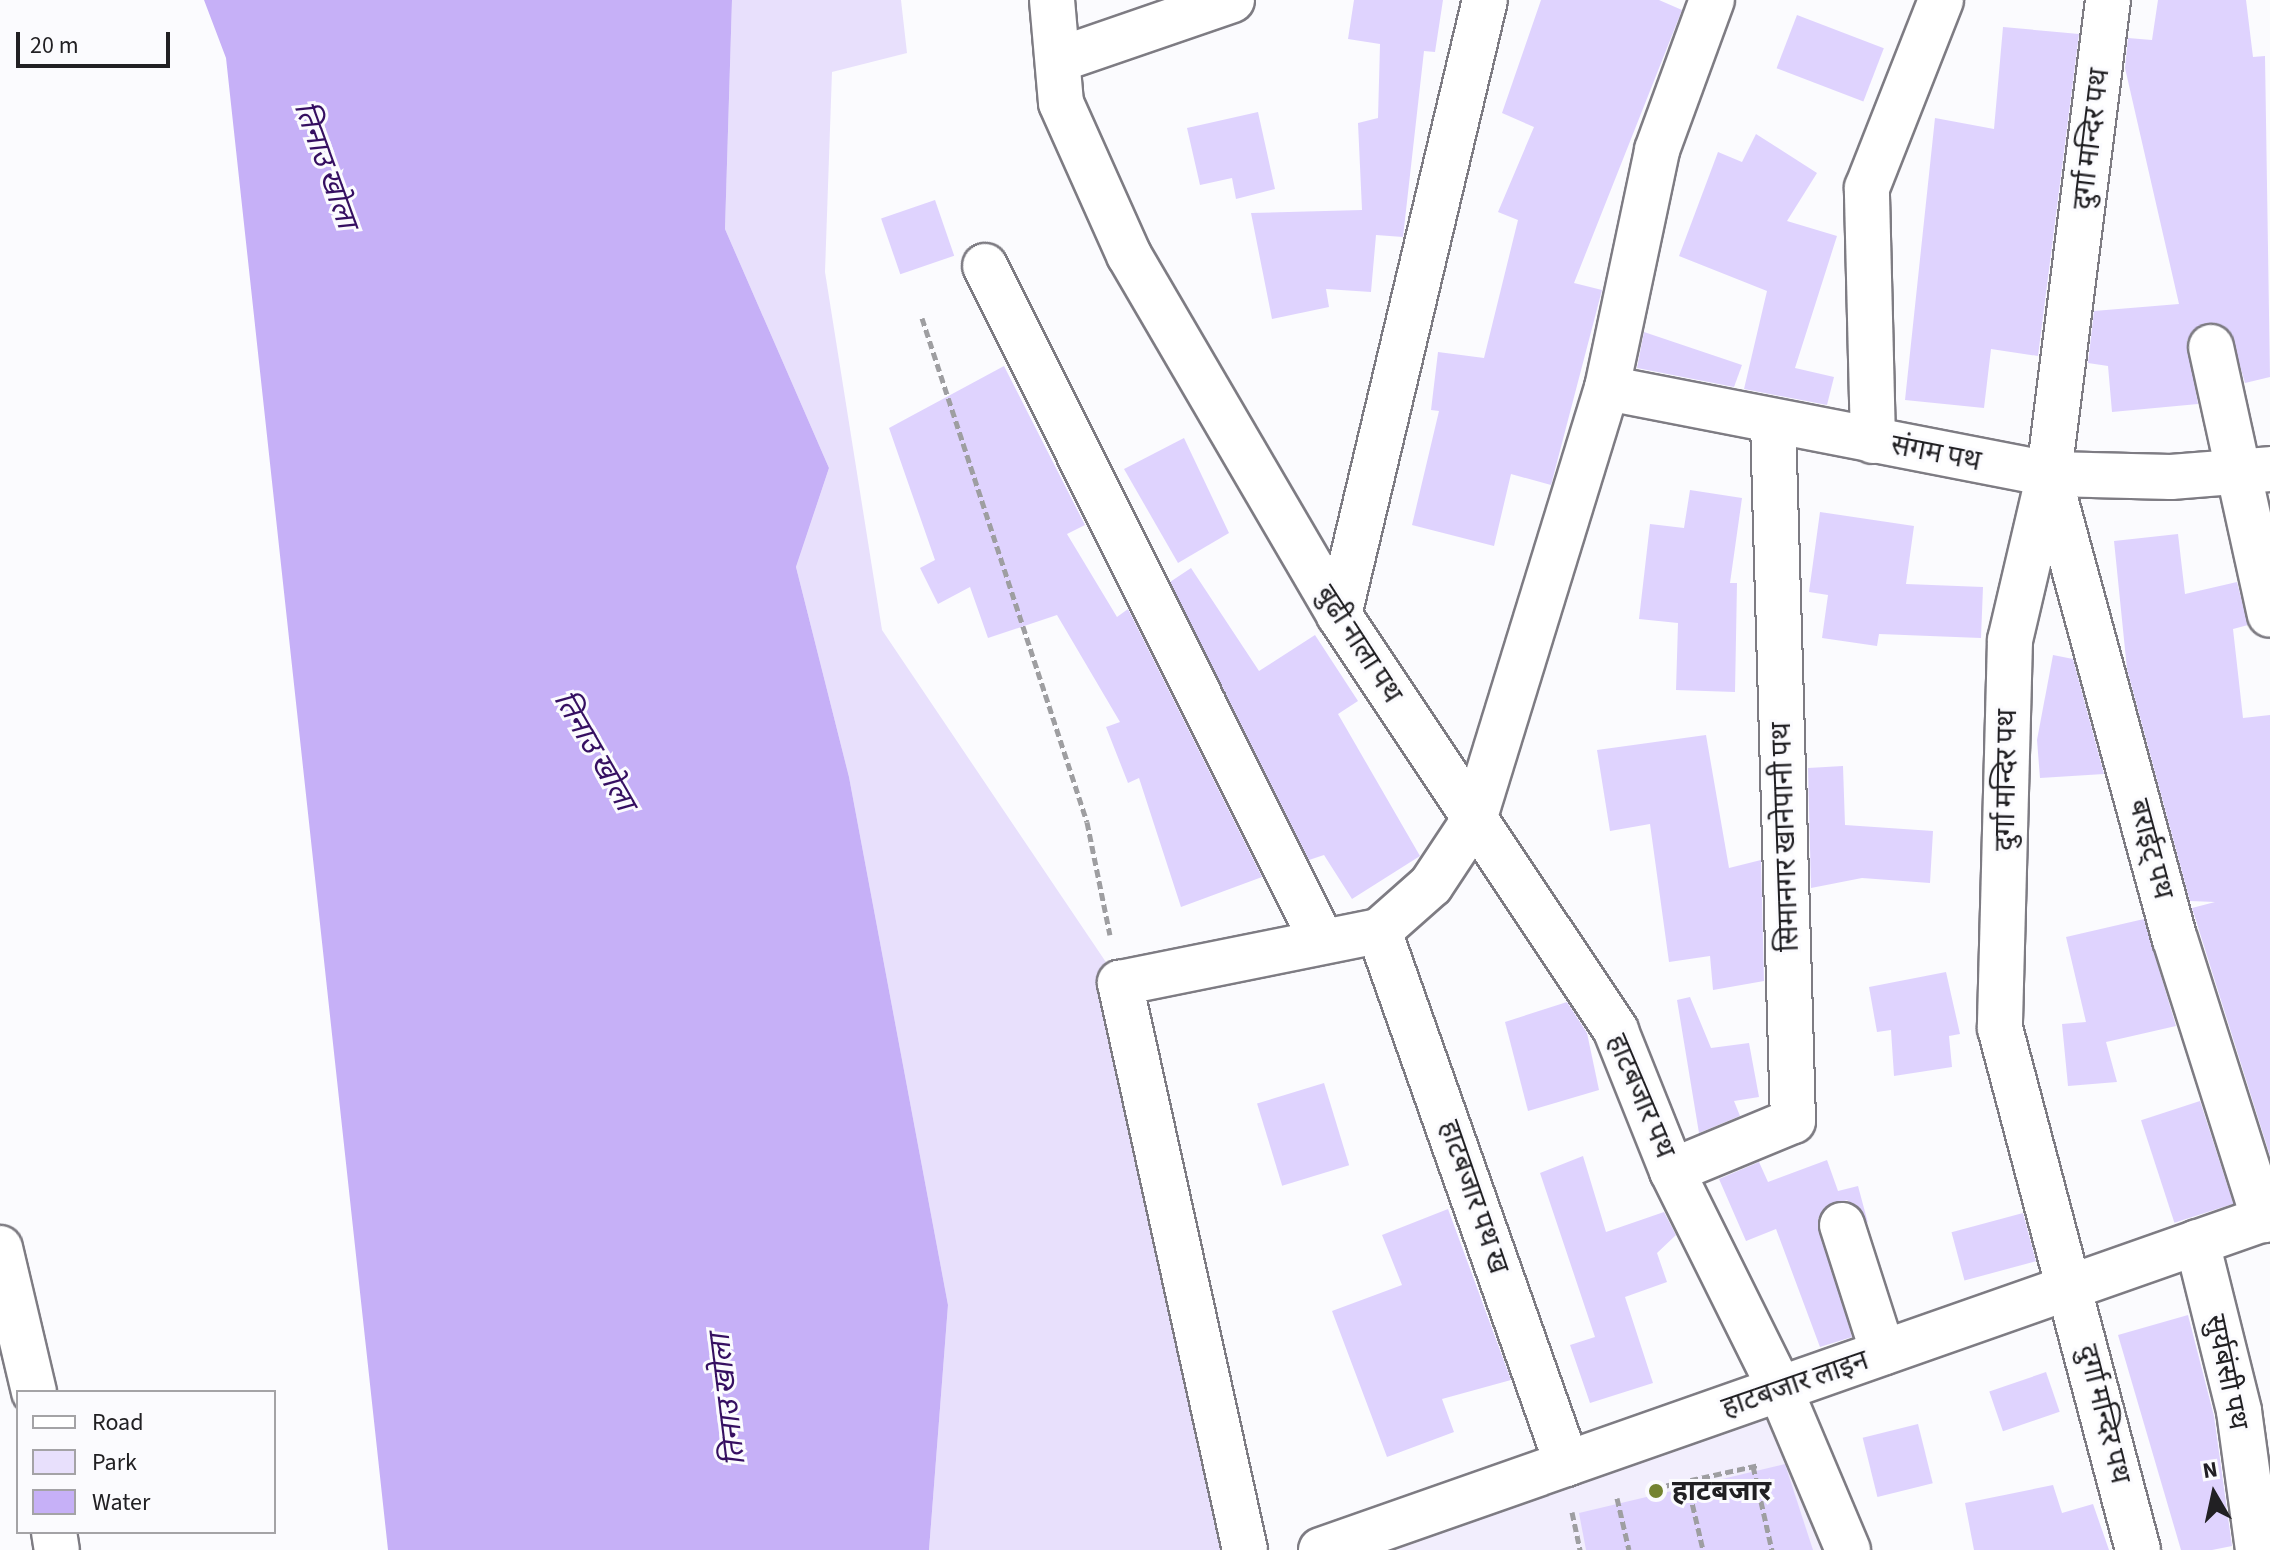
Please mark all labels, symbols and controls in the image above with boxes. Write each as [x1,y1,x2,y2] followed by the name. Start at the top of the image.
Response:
[20,16,174,66] scale bar
[30,28,79,63] text: 20 m
[2066,67,2116,211] street label: दुर्गा मन्दिर पथ
[285,97,365,233] water label: तिनाउ खोला
[1888,428,1984,478] street label: संगम पथ
[1309,579,1409,709] street label: बुढी नाला पथ
[545,685,643,817] water label: तिनाउ खोला
[1988,709,2024,851] street label: दुर्गा मन्दिर पथ
[1764,722,1806,952] street label: सिमानगर खानेपानी पथ
[2122,795,2180,903] street label: बराईट् पथ
[1600,1029,1682,1163] street label: हाटबजार पथ
[1432,1116,1516,1278] street label: हाटबजार पथ ख
[2198,1311,2256,1433] street label: सुर्यबंसी पथ
[702,1332,754,1468] water label: तिनाउ खोला
[2071,1341,2137,1487] street label: दुर्गा मन्दिर पथ
[1717,1343,1873,1425] street label: हाटबजार लाइन
[16,1390,276,1534] legend
[92,1405,144,1440] text: Road
[92,1445,137,1480] text: Park
[2201,1453,2220,1487] text: N
[2174,1454,2254,1534] north arrow
[1672,1474,1771,1508] place label: हाटबजार
[1647,1482,1665,1500] marker: हाटबजार
[92,1485,150,1520] text: Water

